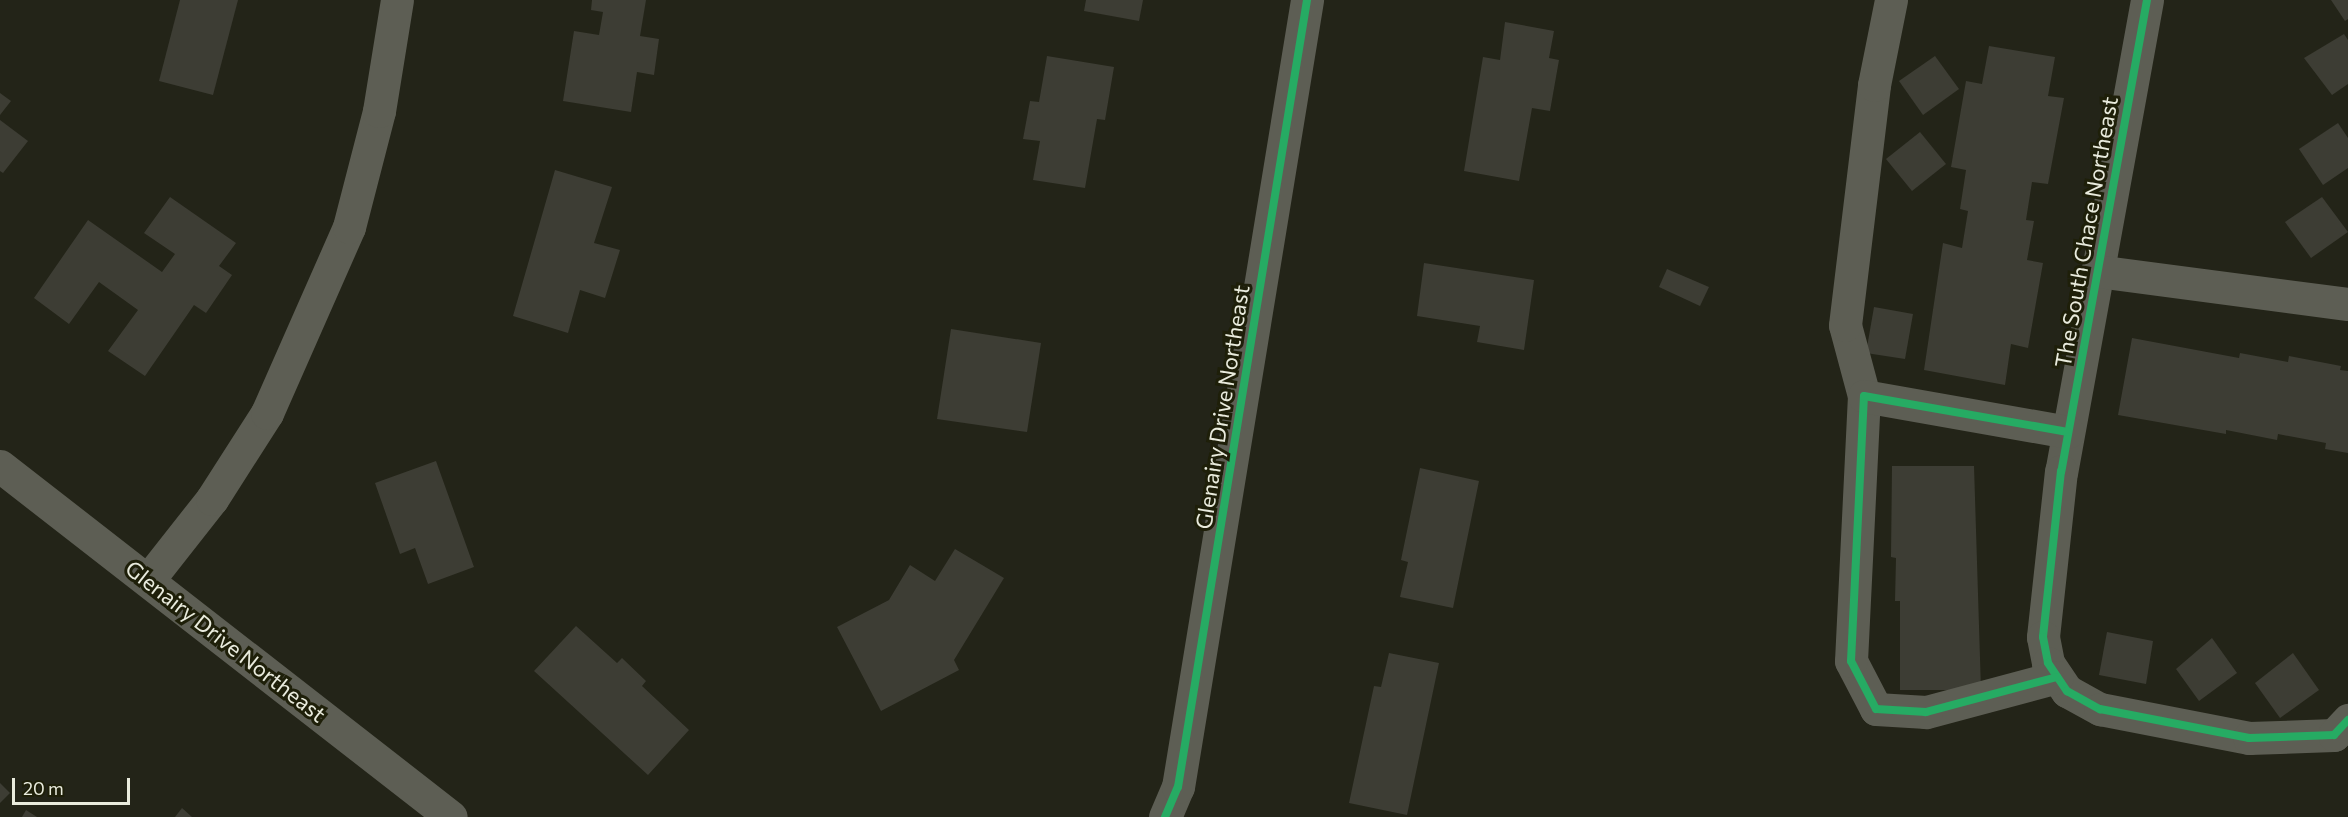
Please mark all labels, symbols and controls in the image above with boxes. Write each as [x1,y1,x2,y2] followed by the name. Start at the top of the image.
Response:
[2049,94,2123,370] street label: The South Chace Northeast
[1190,283,1254,531] street label: Glenairy Drive Northeast
[121,555,331,727] street label: Glenairy Drive Northeast
[15,766,134,804] scale bar
[23,777,64,799] text: 20 m

